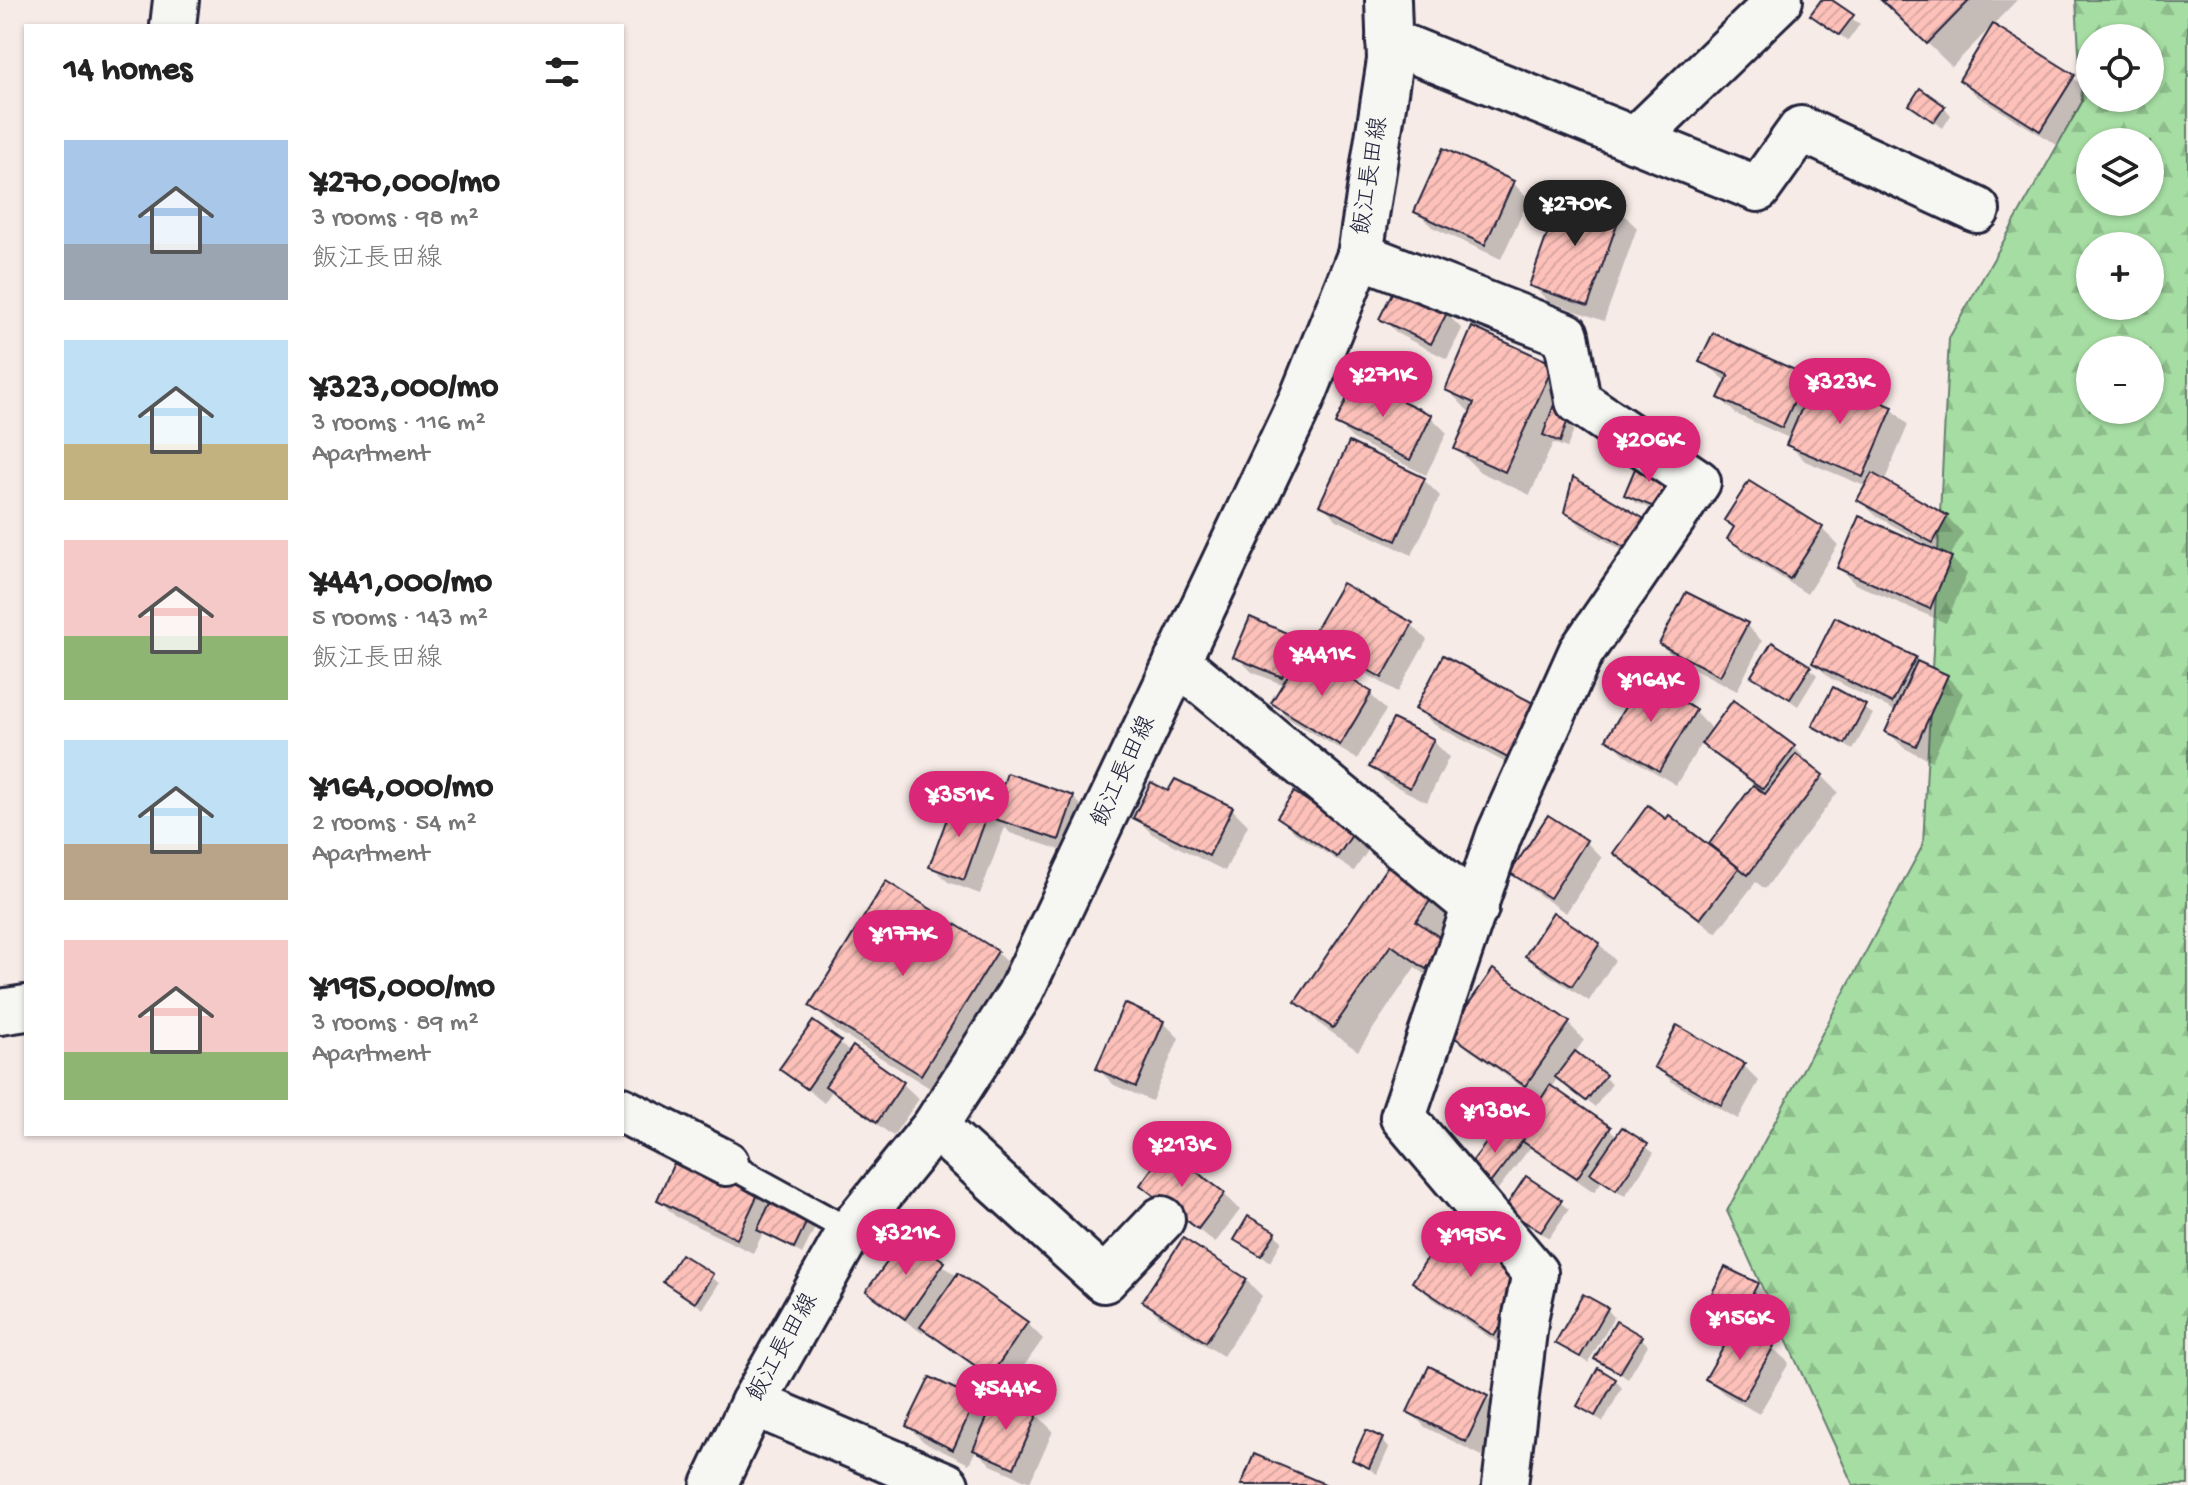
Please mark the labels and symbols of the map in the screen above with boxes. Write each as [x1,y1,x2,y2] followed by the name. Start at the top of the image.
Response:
[1347,114,1396,238] street label: 飯江長田線
[1519,180,1631,248] pin: ¥270K
[1327,351,1439,419] pin: ¥271K
[1784,358,1896,426] pin: ¥323K
[1593,416,1705,484] pin: ¥206K
[1266,630,1378,698] pin: ¥441K
[1595,656,1707,724] pin: ¥164K
[1086,711,1163,833] street label: 飯江長田線
[903,771,1015,839] pin: ¥351K
[847,910,959,978] pin: ¥177K
[1439,1087,1551,1155] pin: ¥138K
[1126,1121,1238,1189] pin: ¥213K
[850,1209,962,1277] pin: ¥321K
[1415,1211,1527,1279] pin: ¥195K
[741,1288,826,1408] street label: 飯江長田線
[1684,1294,1796,1362] pin: ¥156K
[950,1364,1062,1432] pin: ¥544K

